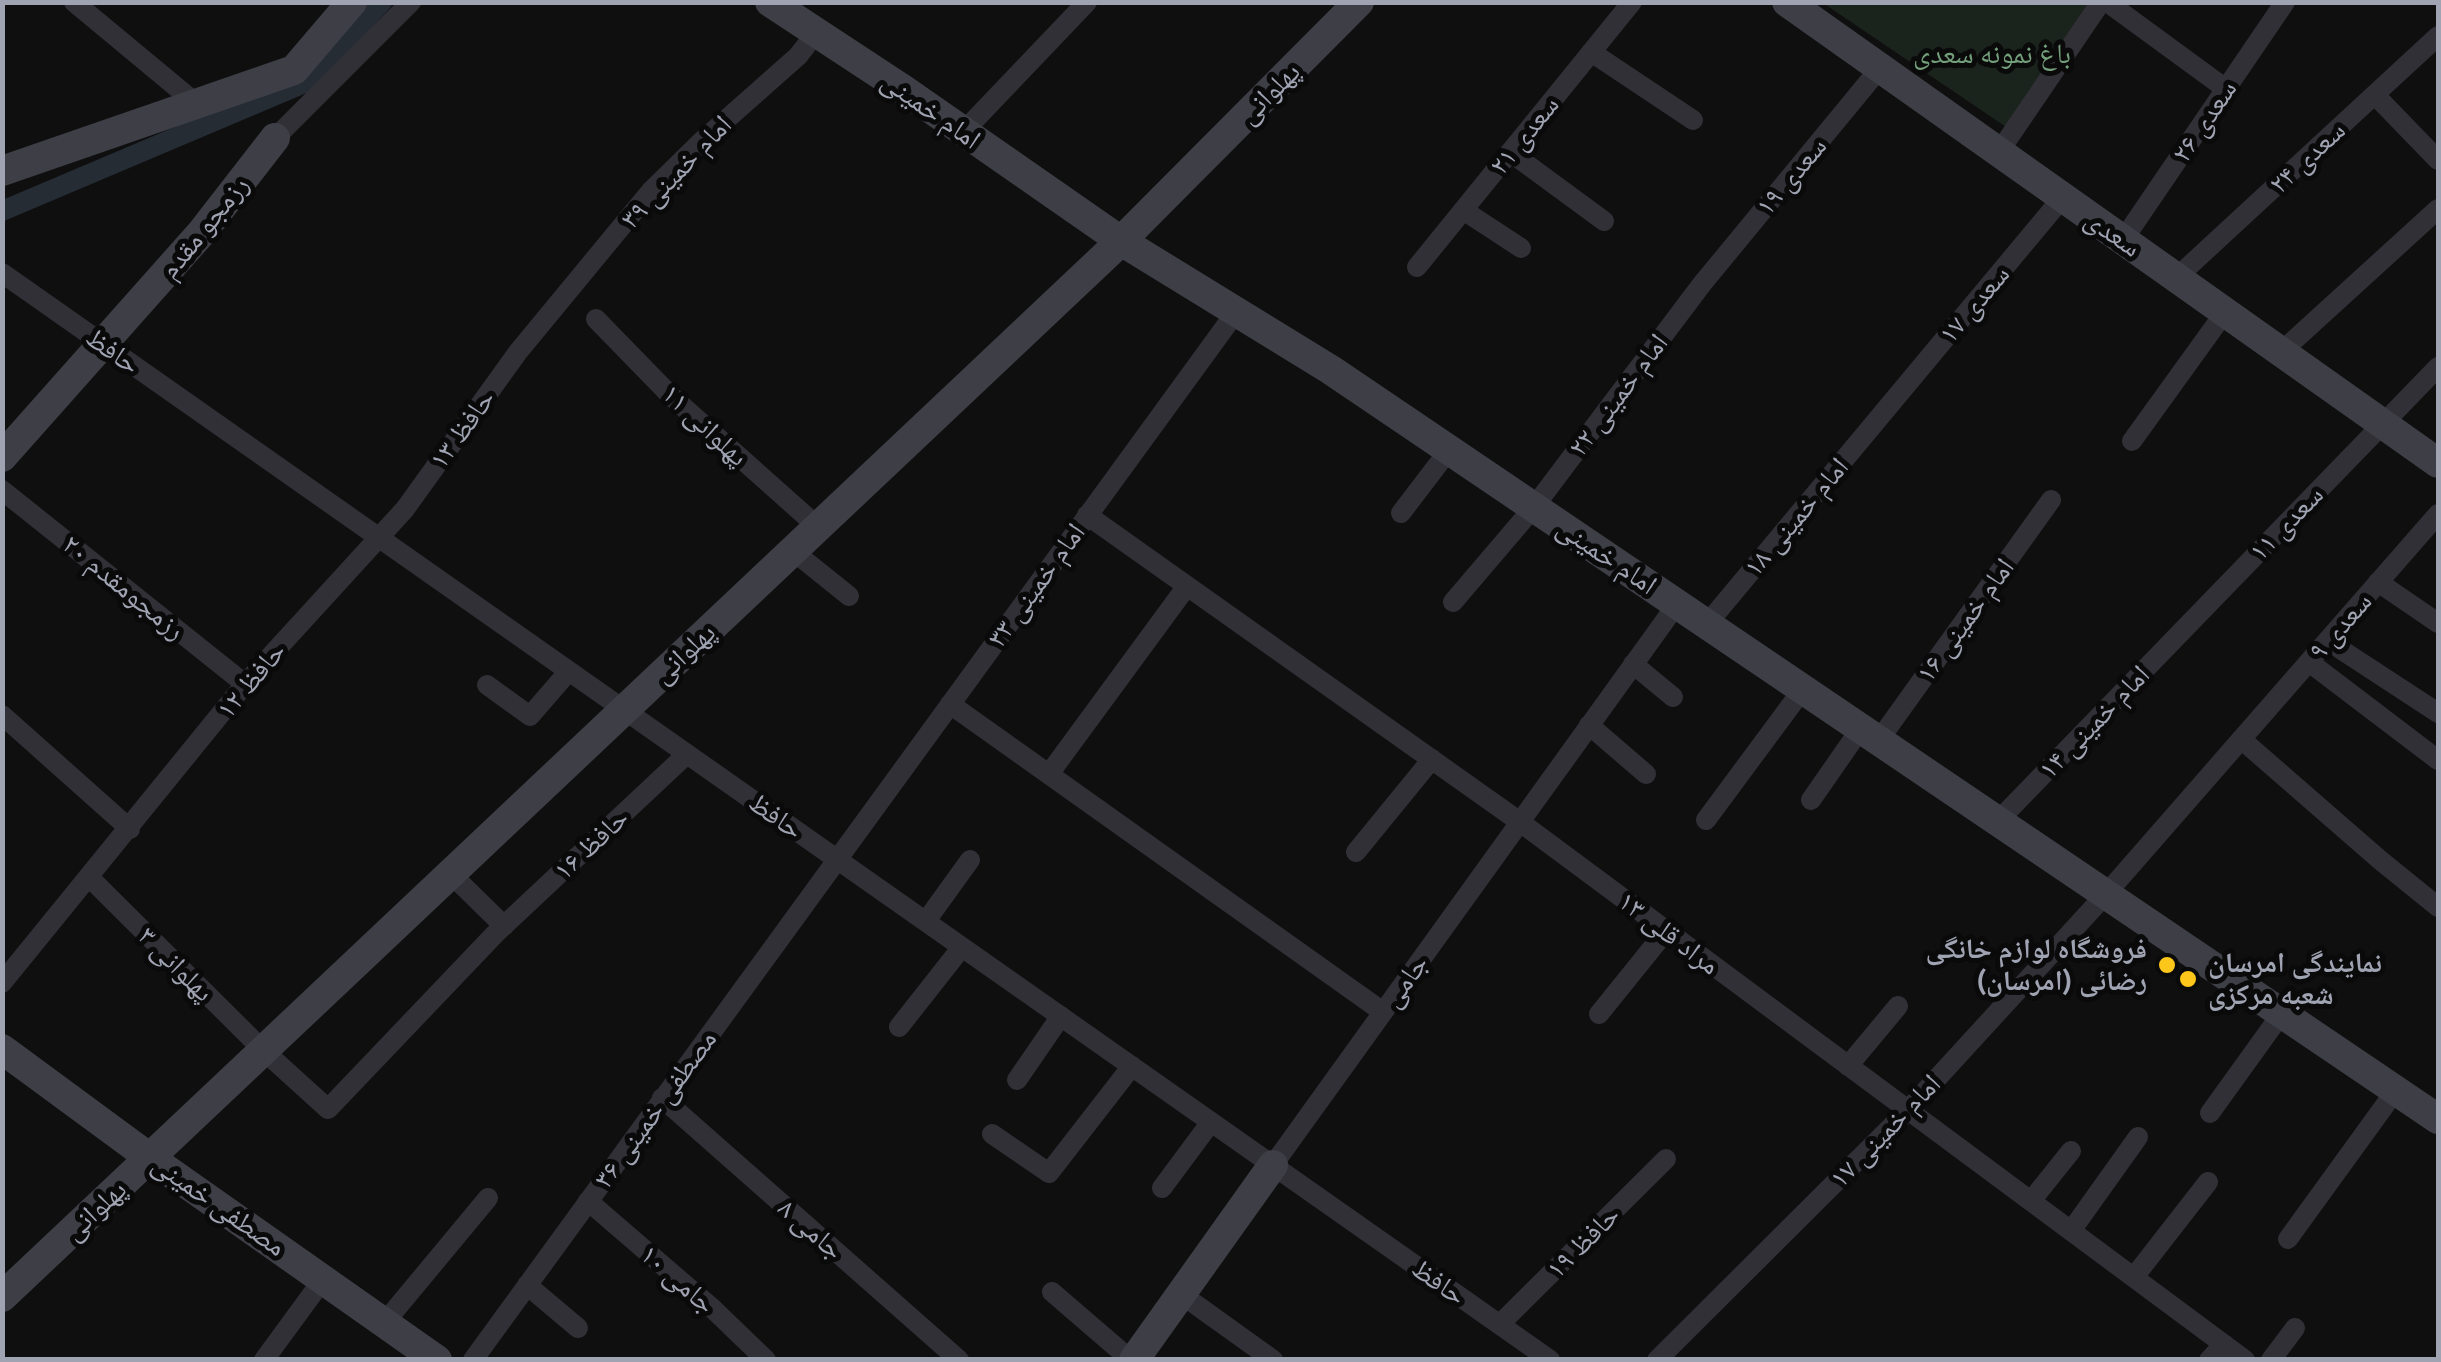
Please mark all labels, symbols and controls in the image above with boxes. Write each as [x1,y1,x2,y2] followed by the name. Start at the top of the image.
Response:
[1913,37,2071,71] park label: باغ نمونه سعدی
[1231,55,1307,131] street label: پهلوانی
[875,64,987,156] street label: امام خمینی
[2164,73,2244,169] street label: سعدی ۲۶
[1482,89,1566,181] street label: سعدی ۲۱
[614,108,738,236] street label: امام خمینی ۳۹
[2262,113,2352,201] street label: سعدی ۲۴
[1749,130,1833,222] street label: سعدی ۱۹
[152,169,256,285] street label: رزمجو مقدم
[2079,202,2147,264] street label: سعدی
[1932,258,2016,350] street label: سعدی ۱۷
[79,321,147,381] street label: حافظ
[1561,327,1675,463] street label: امام خمینی ۲۲
[655,377,755,473] street label: پهلوانی ۱۱
[422,383,502,475] street label: حافظ ۱۳
[1737,451,1855,583] street label: امام خمینی ۱۸
[2242,478,2330,568] street label: سعدی ۱۱
[1551,510,1663,602] street label: امام خمینی
[980,516,1092,654] street label: امام خمینی ۳۳
[56,527,192,647] street label: رزمجومقدم ۲۰
[1909,551,2021,689] street label: امام خمینی ۱۶
[2301,585,2379,667] street label: سعدی ۹
[646,616,722,690] street label: پهلوانی
[209,635,293,725] street label: حافظ ۱۲
[2032,658,2156,786] street label: امام خمینی ۱۴
[742,786,810,846] street label: حافظ
[547,801,635,887] street label: حافظ ۱۶
[1612,884,1726,982] street label: مراد قلی ۱۳
[131,919,221,1009] street label: پهلوانی ۳
[1926,932,2147,998] place label: فروشگاه لوازم خانگی رضائی (امرسان)
[2208,946,2382,1012] place label: نمایندگی امرسان شعبه مرکزی
[1375,948,1435,1014] street label: جامی
[2156,954,2178,976] marker: فروشگاه لوازم خانگی رضائی (امرسان)
[2177,968,2199,990] marker: نمایندگی امرسان شعبه مرکزی
[586,1023,724,1195] street label: مصطفی خمینی ۳۶
[1823,1067,1947,1195] street label: امام خمینی ۱۷
[146,1147,292,1263] street label: مصطفی خمینی
[57,1173,133,1247] street label: پهلوانی
[771,1191,851,1267] street label: جامی ۸
[1539,1198,1627,1286] street label: حافظ ۱۹
[634,1237,722,1321] street label: جامی ۱۰
[1405,1252,1473,1312] street label: حافظ

